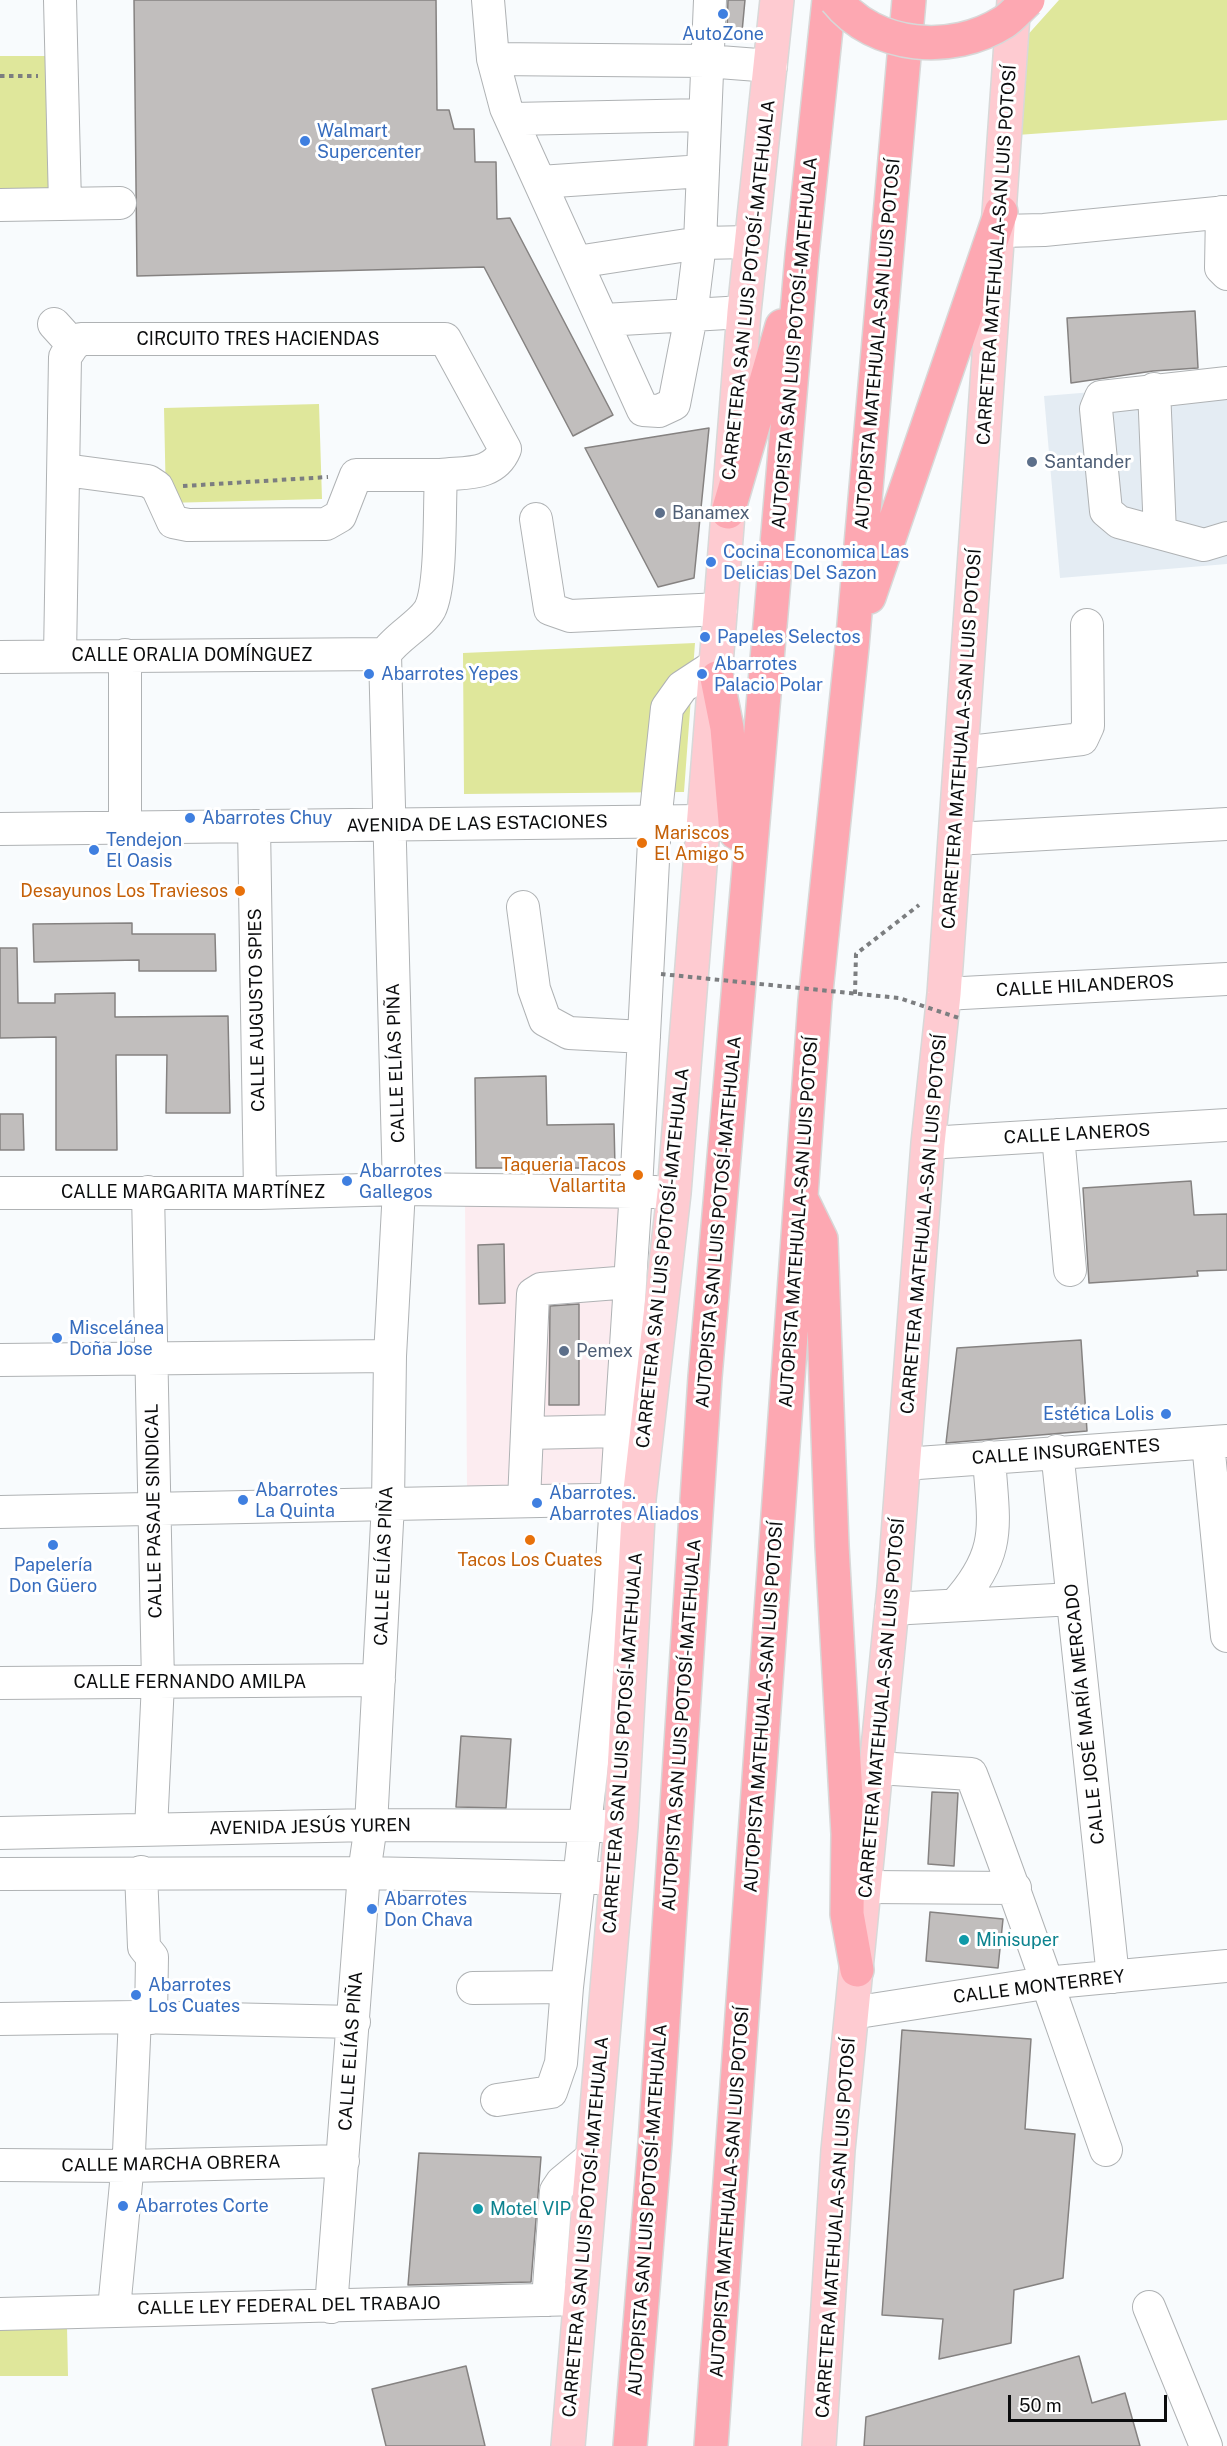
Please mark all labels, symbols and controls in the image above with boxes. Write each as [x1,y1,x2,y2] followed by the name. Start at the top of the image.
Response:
[716,7,730,21] marker: AutoZone
[682,23,764,45] place label: AutoZone
[973,64,1021,446] street label: CARRETERA MATEHUALA-SAN LUIS POTOSÍ
[718,99,780,481] street label: CARRETERA SAN LUIS POTOSÍ-MATEHUALA
[317,120,421,162] place label: Walmart Supercenter
[298,134,312,148] marker: Walmart Supercenter
[768,156,822,530] street label: AUTOPISTA SAN LUIS POTOSÍ-MATEHUALA
[851,158,905,530] street label: AUTOPISTA MATEHUALA-SAN LUIS POTOSÍ
[136,328,380,350] street label: CIRCUITO TRES HACIENDAS
[1044,451,1131,473] place label: Santander
[1025,455,1039,469] marker: Santander
[672,502,750,524] place label: Banamex
[653,506,667,520] marker: Banamex
[723,541,909,584] place label: Cocina Economica Las Delicias Del Sazon
[938,548,986,930] street label: CARRETERA MATEHUALA-SAN LUIS POTOSÍ
[704,555,718,569] marker: Cocina Economica Las Delicias Del Sazon
[717,626,861,648] place label: Papeles Selectos
[698,630,712,644] marker: Papeles Selectos
[72,644,312,666] street label: CALLE ORALIA DOMÍNGUEZ
[714,653,823,696] place label: Abarrotes Palacio Polar
[381,663,518,685] place label: Abarrotes Yepes
[362,667,376,681] marker: Abarrotes Yepes
[695,667,709,681] marker: Abarrotes Palacio Polar
[202,807,332,829] place label: Abarrotes Chuy
[183,811,197,825] marker: Abarrotes Chuy
[346,811,608,837] street label: AVENIDA DE LAS ESTACIONES
[654,822,745,864] place label: Mariscos El Amigo 5
[106,829,182,872] place label: Tendejon El Oasis
[635,836,649,850] marker: Mariscos El Amigo 5
[87,843,101,857] marker: Tendejon El Oasis
[20,880,228,902] place label: Desayunos Los Traviesos
[233,884,247,898] marker: Desayunos Los Traviesos
[244,908,270,1112] street label: CALLE AUGUSTO SPIES
[995,971,1175,1001] street label: CALLE HILANDEROS
[382,983,410,1143] street label: CALLE ELÍAS PIÑA
[897,1033,951,1415] street label: CARRETERA MATEHUALA-SAN LUIS POTOSÍ
[692,1035,746,1409] street label: AUTOPISTA SAN LUIS POTOSÍ-MATEHUALA
[775,1036,823,1408] street label: AUTOPISTA MATEHUALA-SAN LUIS POTOSÍ
[632,1067,694,1449] street label: CARRETERA SAN LUIS POTOSÍ-MATEHUALA
[1003,1119,1151,1149] street label: CALLE LANEROS
[501,1154,626,1196] place label: Taqueria Tacos Vallartita
[359,1160,442,1202] place label: Abarrotes Gallegos
[631,1168,645,1182] marker: Taqueria Tacos Vallartita
[340,1174,354,1188] marker: Abarrotes Gallegos
[61,1181,325,1203] street label: CALLE MARGARITA MARTÍNEZ
[69,1317,164,1360] place label: Miscelánea Doña Jose
[50,1331,64,1345] marker: Miscelánea Doña Jose
[576,1340,633,1362] place label: Pemex
[557,1344,571,1358] marker: Pemex
[141,1403,167,1619] street label: CALLE PASAJE SINDICAL
[1043,1403,1154,1425] place label: Estética Lolis
[1159,1407,1173,1421] marker: Estética Lolis
[971,1435,1161,1469] street label: CALLE INSURGENTES
[255,1479,338,1522] place label: Abarrotes La Quinta
[549,1482,699,1524] place label: Abarrotes. Abarrotes Aliados
[370,1486,398,1646] street label: CALLE ELÍAS PIÑA
[236,1493,250,1507] marker: Abarrotes La Quinta
[530,1496,544,1510] marker: Abarrotes. Abarrotes Aliados
[855,1517,909,1899] street label: CARRETERA MATEHUALA-SAN LUIS POTOSÍ
[740,1521,788,1893] street label: AUTOPISTA MATEHUALA-SAN LUIS POTOSÍ
[523,1533,537,1547] marker: Tacos Los Cuates
[46,1538,60,1552] marker: Papelería Don Güero
[658,1538,706,1912] street label: AUTOPISTA SAN LUIS POTOSÍ-MATEHUALA
[458,1549,602,1571] place label: Tacos Los Cuates
[599,1552,647,1934] street label: CARRETERA SAN LUIS POTOSÍ-MATEHUALA
[9,1554,97,1596] place label: Papelería Don Güero
[1061,1583,1109,1845] street label: CALLE JOSÉ MARÍA MERCADO
[74,1671,306,1693] street label: CALLE FERNANDO AMILPA
[209,1814,411,1840] street label: AVENIDA JESÚS YUREN
[384,1888,473,1930] place label: Abarrotes Don Chava
[365,1902,379,1916] marker: Abarrotes Don Chava
[976,1929,1059,1951] place label: Minisuper
[957,1933,971,1947] marker: Minisuper
[952,1966,1126,2008] street label: CALLE MONTERREY
[335,1970,367,2132] street label: CALLE ELÍAS PIÑA
[148,1974,240,2016] place label: Abarrotes Los Cuates
[129,1988,143,2002] marker: Abarrotes Los Cuates
[706,2006,754,2378] street label: AUTOPISTA MATEHUALA-SAN LUIS POTOSÍ
[624,2023,672,2397] street label: AUTOPISTA SAN LUIS POTOSÍ-MATEHUALA
[559,2036,613,2418] street label: CARRETERA SAN LUIS POTOSÍ-MATEHUALA
[812,2037,860,2419] street label: CARRETERA MATEHUALA-SAN LUIS POTOSÍ
[61,2151,281,2177] street label: CALLE MARCHA OBRERA
[135,2195,269,2217] place label: Abarrotes Corte
[490,2198,571,2220] place label: Motel VIP
[116,2199,130,2213] marker: Abarrotes Corte
[471,2202,485,2216] marker: Motel VIP
[137,2293,441,2319] street label: CALLE LEY FEDERAL DEL TRABAJO
[1011,2383,1170,2421] scale bar
[1019,2395,1062,2416] text: 50 m

